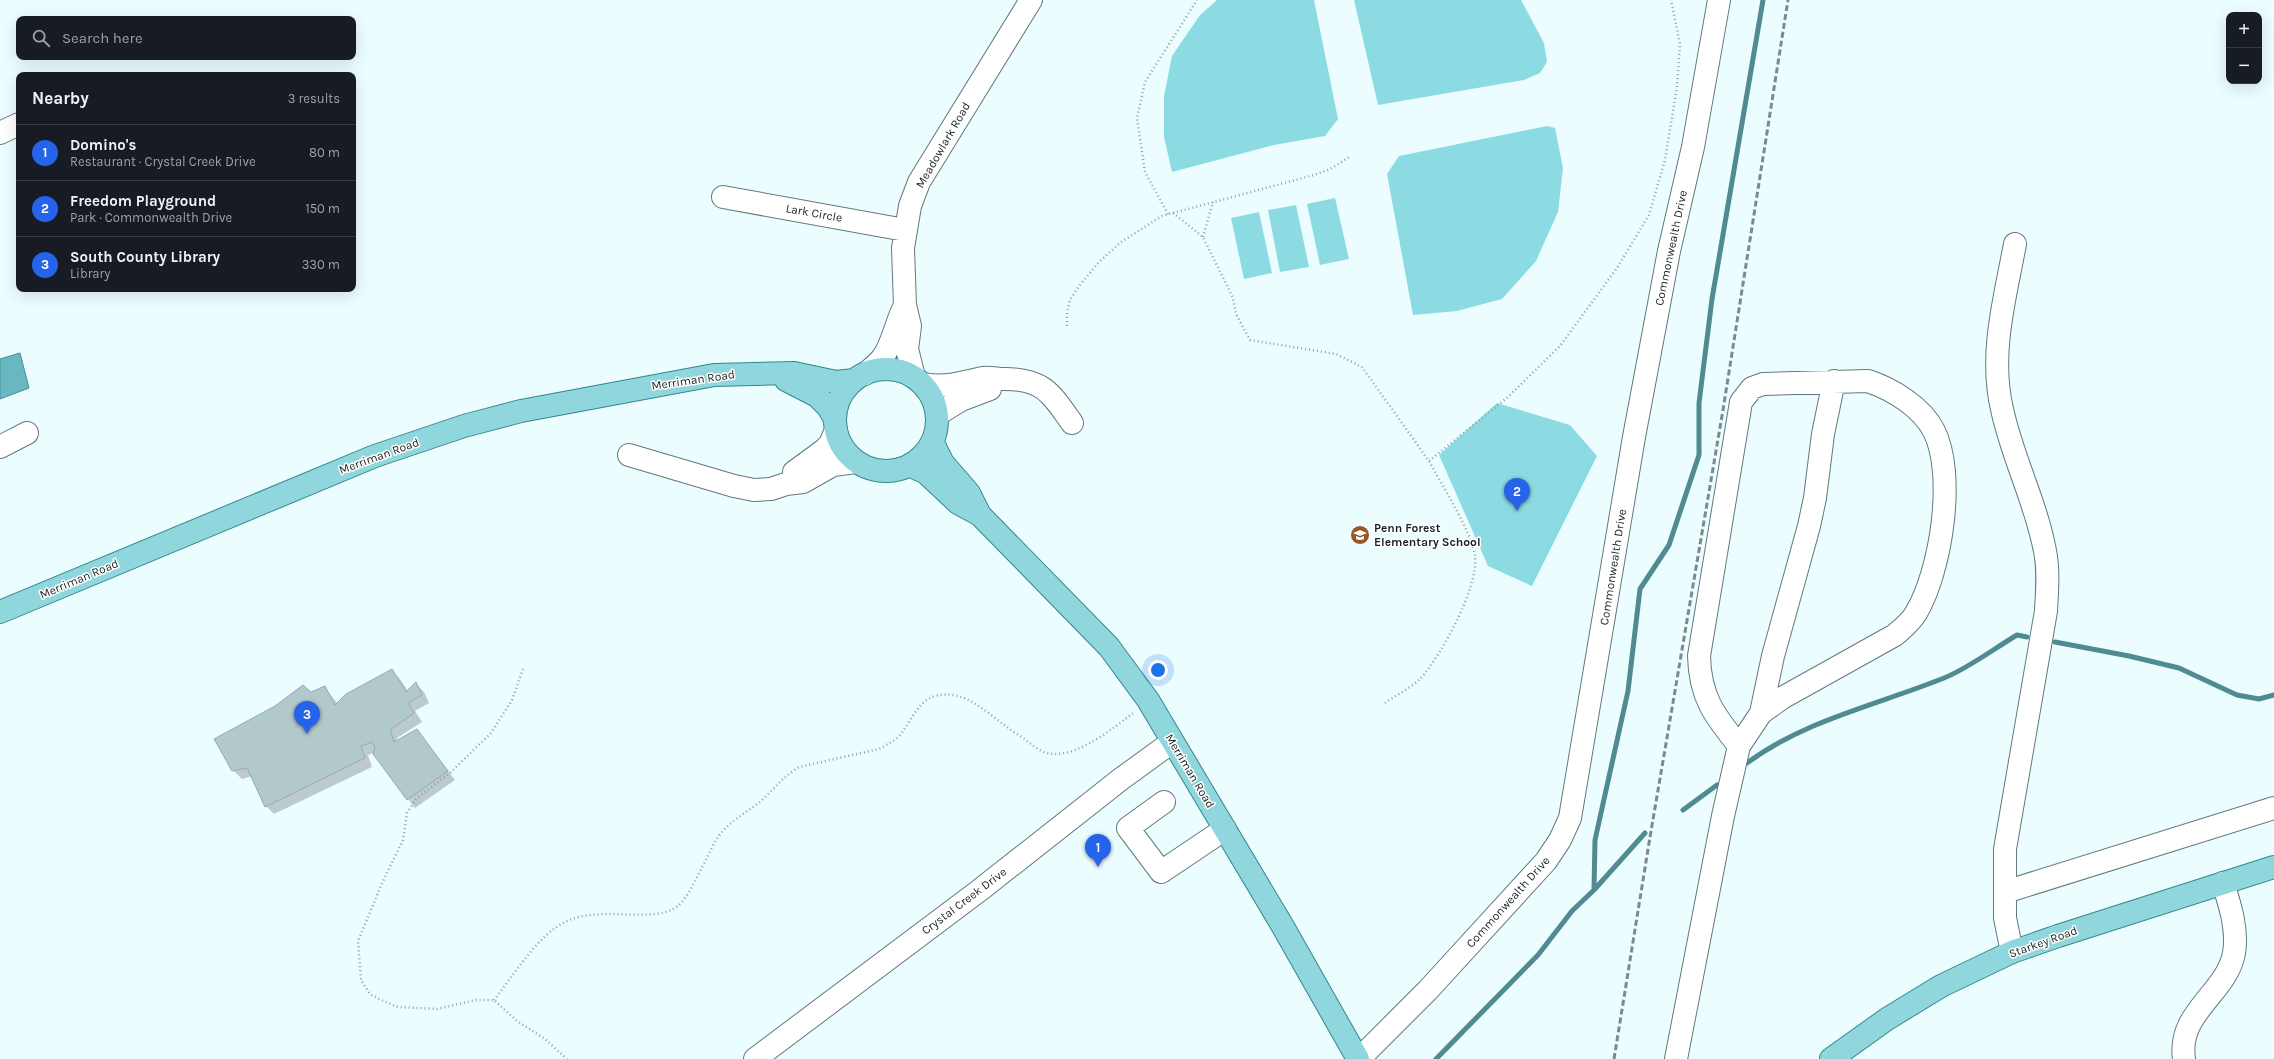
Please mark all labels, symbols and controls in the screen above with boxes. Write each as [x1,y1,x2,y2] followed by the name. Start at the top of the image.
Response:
[2226,12,2262,84] map controls
[2226,12,2262,48] button: +
[16,16,356,60] search box
[30,27,52,49] icon: search
[62,29,143,47] text: Search here
[2226,48,2262,84] button: −
[32,88,89,108] text: Nearby
[288,91,340,106] text: 3 results
[913,100,973,190] street label: Meadowlark Road
[70,136,136,154] text: Domino's
[43,145,47,160] text: 1
[309,145,340,160] text: 80 m
[70,154,256,169] text: Restaurant · Crystal Creek Drive
[1652,189,1690,307] street label: Commonwealth Drive
[70,192,216,210] text: Freedom Playground
[41,201,49,216] text: 2
[305,201,340,216] text: 150 m
[785,201,843,225] street label: Lark Circle
[70,210,232,225] text: Park · Commonwealth Drive
[70,248,220,266] text: South County Library
[41,257,49,272] text: 3
[302,257,340,272] text: 330 m
[70,266,110,281] text: Library
[650,367,736,393] street label: Merriman Road
[337,435,421,477] street label: Merriman Road
[1504,478,1530,511] pin: 2
[1597,508,1629,626] street label: Commonwealth Drive
[1374,521,1481,549] place label: Penn Forest Elementary School
[1349,524,1371,546] school or university icon: Penn Forest Elementary School
[38,556,120,602] street label: Merriman Road
[1148,660,1168,680] your location
[294,701,320,734] pin: 3
[1162,731,1218,811] street label: Merriman Road
[1085,834,1111,867] pin: 1
[1463,854,1553,950] street label: Commonwealth Drive
[919,865,1009,937] street label: Crystal Creek Drive
[2007,923,2079,961] street label: Starkey Road

